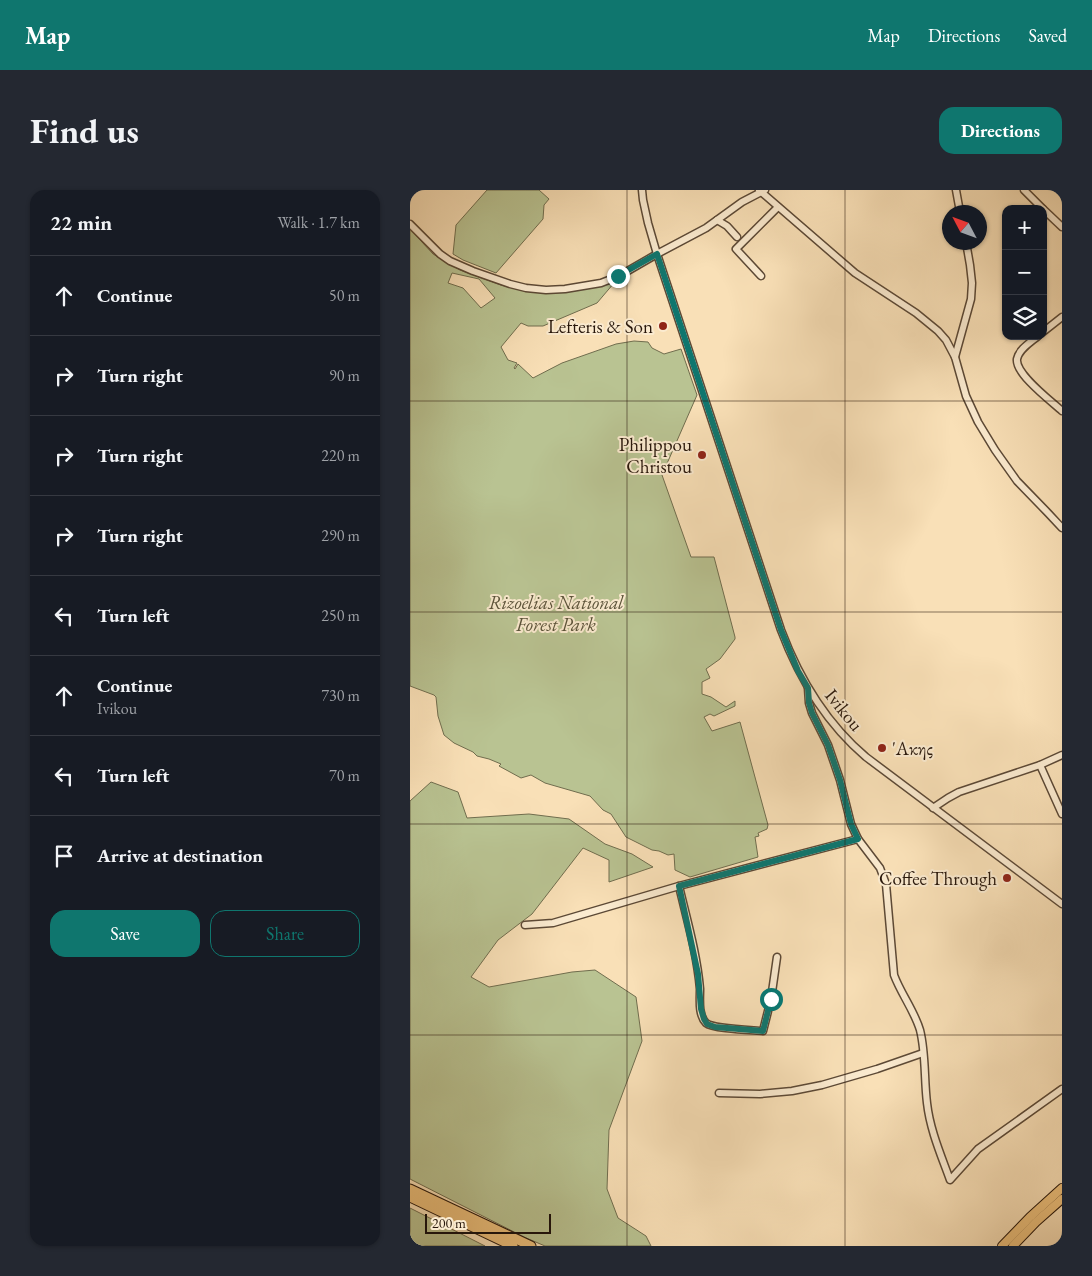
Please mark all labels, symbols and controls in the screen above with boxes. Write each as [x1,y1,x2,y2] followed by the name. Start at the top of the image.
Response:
[25,20,70,51] text: Map
[868,24,900,47] text: Map
[928,24,1000,47] text: Directions
[1028,24,1067,47] text: Saved
[939,107,1062,154] button: Directions
[30,108,139,153] text: Find us
[942,205,987,250] north arrow
[1002,205,1047,340] map controls
[1002,205,1047,250] button: +
[50,209,112,236] text: 22 min
[277,212,360,233] text: Walk · 1.7 km
[1002,250,1047,295] button: −
[607,265,630,288] route end
[50,282,78,310] icon: ahead
[97,283,172,308] text: Continue
[329,285,360,306] text: 50 m
[1002,295,1047,340] button: layers
[548,314,653,339] place label: Lefteris & Son
[657,320,669,332] marker: Lefteris & Son
[50,362,78,390] icon: right
[97,363,183,388] text: Turn right
[329,365,360,386] text: 90 m
[619,432,692,479] place label: Philippou Christou
[50,442,78,470] icon: right
[97,443,183,468] text: Turn right
[321,445,360,466] text: 220 m
[696,449,708,461] marker: Philippou Christou
[50,522,78,550] icon: right
[97,523,183,548] text: Turn right
[321,525,360,546] text: 290 m
[488,590,624,637] park label: Rizoelias National Forest Park
[50,602,78,630] icon: left
[97,603,169,628] text: Turn left
[321,605,360,626] text: 250 m
[97,673,172,698] text: Continue
[50,682,78,710] icon: ahead
[819,684,869,736] street label: Ivikou
[321,685,360,706] text: 730 m
[97,698,137,719] text: Ivikou
[892,736,933,761] place label: 'Ακης
[876,742,888,754] marker: 'Ακης
[50,762,78,790] icon: left
[97,763,169,788] text: Turn left
[329,765,360,786] text: 70 m
[50,842,78,870] icon: arrive
[97,843,263,868] text: Arrive at destination
[879,866,997,891] place label: Coffee Through
[1001,872,1013,884] marker: Coffee Through
[50,910,200,957] button: Save
[210,910,360,957] button: Share
[760,988,783,1011] route start
[425,1211,551,1234] scale bar
[432,1214,466,1232] text: 200 m

